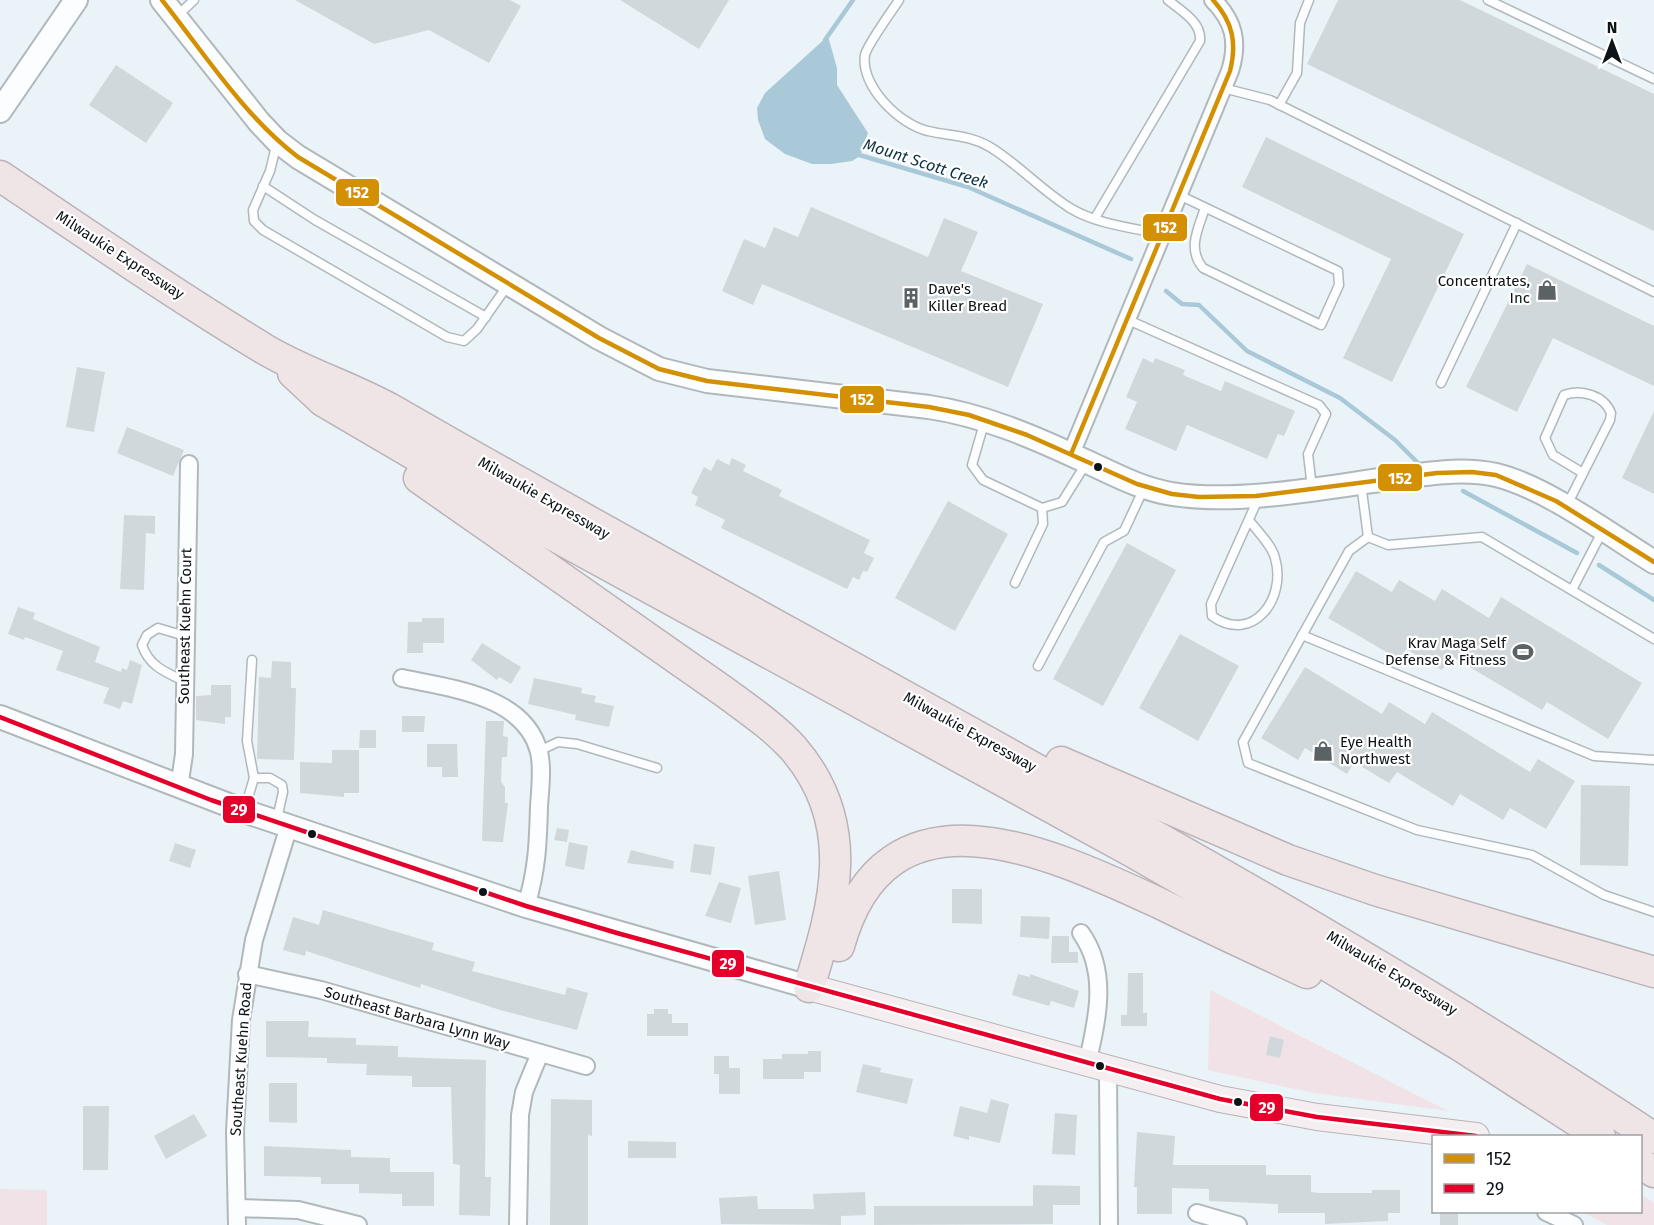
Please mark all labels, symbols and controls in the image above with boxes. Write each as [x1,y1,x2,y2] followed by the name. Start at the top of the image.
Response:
[1582,12,1642,72] north arrow
[1607,18,1617,37] text: N
[861,134,991,193] water label: Mount Scott Creek
[335,178,380,207] line badge: 152
[345,183,369,202] text: 152
[53,207,188,304] street label: Milwaukie Expressway
[1142,213,1188,242] line badge: 152
[1153,218,1177,237] text: 152
[1438,272,1530,307] place label: Concentrates, Inc
[1535,278,1559,302] shop icon: Concentrates, Inc
[928,280,1007,315] place label: Dave's Killer Bread
[899,286,923,310] building icon: Dave's Killer Bread
[839,385,885,414] line badge: 152
[850,390,874,409] text: 152
[475,453,614,543] street label: Milwaukie Expressway
[1092,461,1104,473] unlabelled marker
[1377,463,1423,492] line badge: 152
[1388,469,1412,488] text: 152
[175,547,195,704] street label: Southeast Kuehn Court
[1385,634,1507,669] place label: Krav Maga Self Defense & Fitness
[1511,640,1535,664] sports icon: Krav Maga Self Defense & Fitness
[900,688,1040,776] street label: Milwaukie Expressway
[1340,733,1412,768] place label: Eye Health Northwest
[1311,739,1335,763] shop icon: Eye Health Northwest
[222,795,256,824] line badge: 29
[230,800,248,819] text: 29
[306,828,318,840] unlabelled marker
[477,886,489,898] unlabelled marker
[1323,927,1461,1019] street label: Milwaukie Expressway
[711,949,745,978] line badge: 29
[719,954,737,973] text: 29
[227,982,255,1136] street label: Southeast Kuehn Road
[322,983,513,1053] street label: Southeast Barbara Lynn Way
[1094,1060,1106,1072] unlabelled marker
[1249,1093,1284,1122] line badge: 29
[1232,1096,1244,1108] unlabelled marker
[1258,1098,1276,1117] text: 29
[1432,1135,1642,1213] legend
[1486,1148,1512,1170] text: 152
[1486,1178,1504,1200] text: 29

